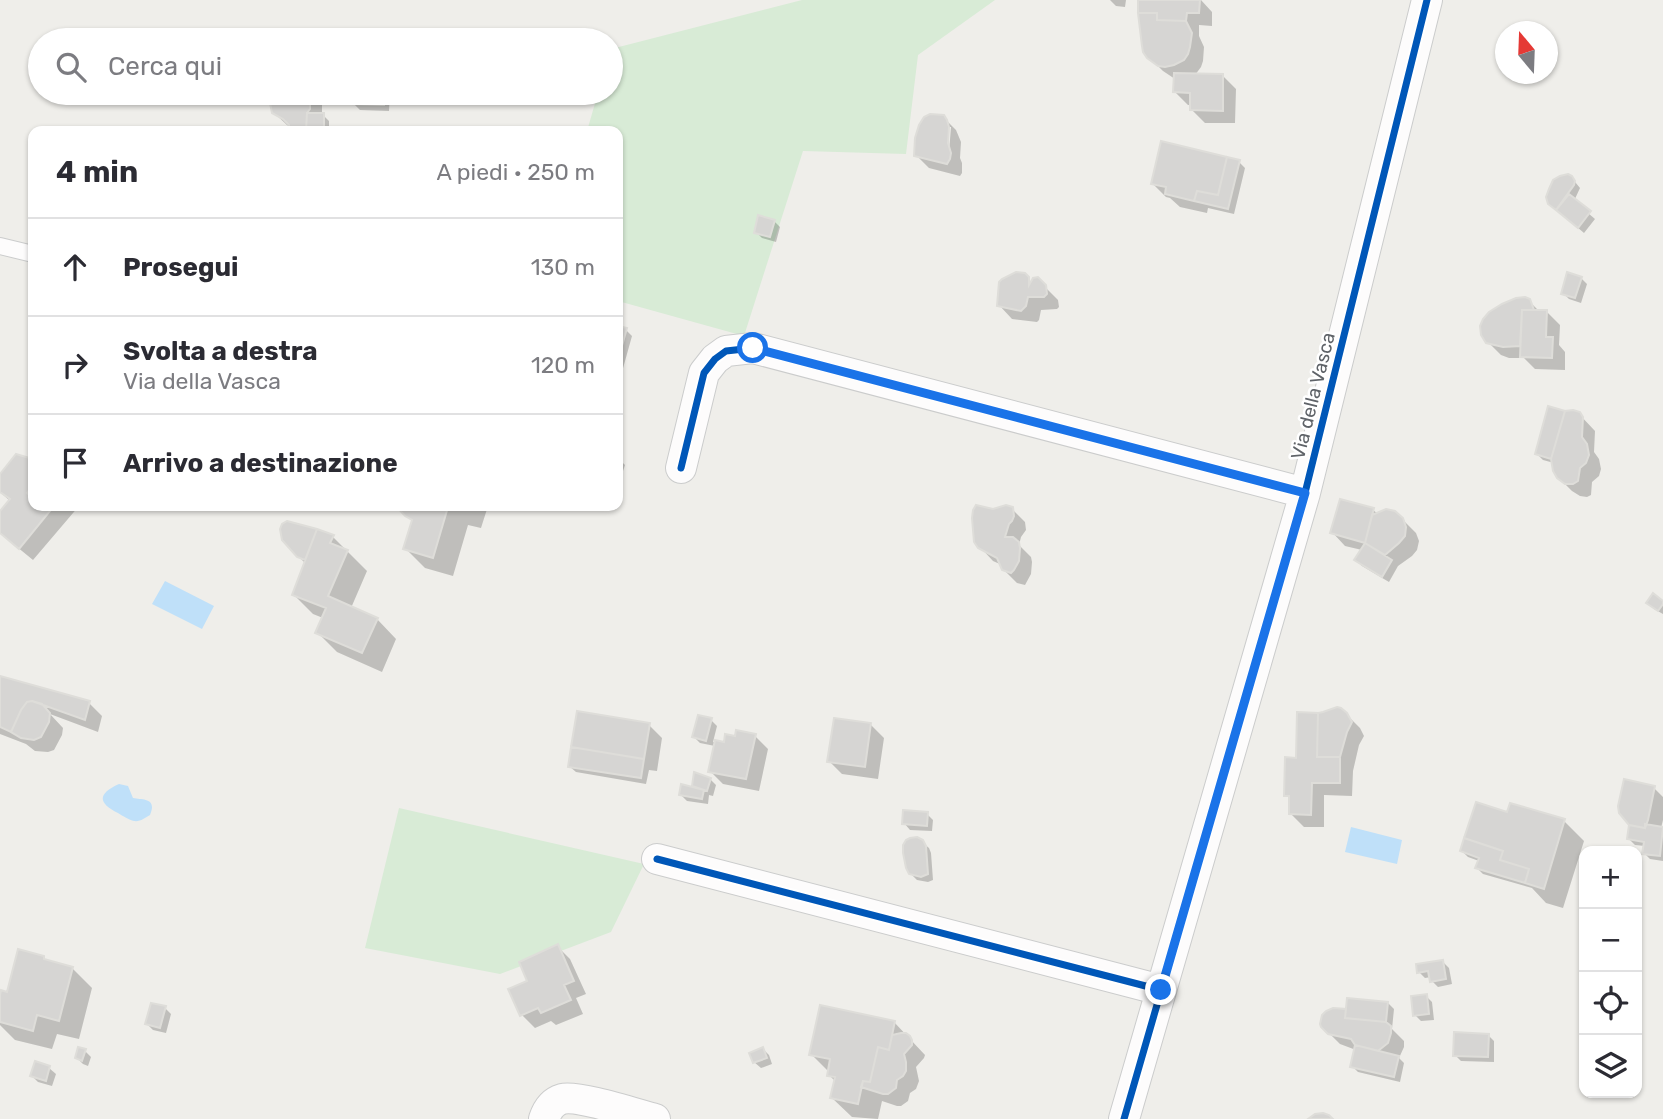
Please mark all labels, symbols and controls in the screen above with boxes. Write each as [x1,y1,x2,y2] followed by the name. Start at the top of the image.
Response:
[1495,21,1558,84] north arrow
[28,28,623,105] search box
[52,48,90,86] icon: search
[108,51,222,82] text: Cerca qui
[56,154,138,190] text: 4 min
[436,158,595,186] text: A piedi · 250 m
[56,248,94,286] icon: ahead
[123,252,239,283] text: Prosegui
[531,253,595,281] text: 130 m
[1286,330,1340,462] street label: Via della Vasca
[737,332,768,363] route start
[123,336,318,367] text: Svolta a destra
[56,346,94,384] icon: right
[531,351,595,379] text: 120 m
[123,367,281,395] text: Via della Vasca
[56,444,94,482] icon: arrive
[123,448,398,479] text: Arrivo a destinazione
[1579,846,1642,1098] map controls
[1579,846,1642,909] button: +
[1579,909,1642,972] button: −
[1579,972,1642,1035] button: locate
[1145,974,1176,1005] route end
[1579,1035,1642,1098] button: layers

